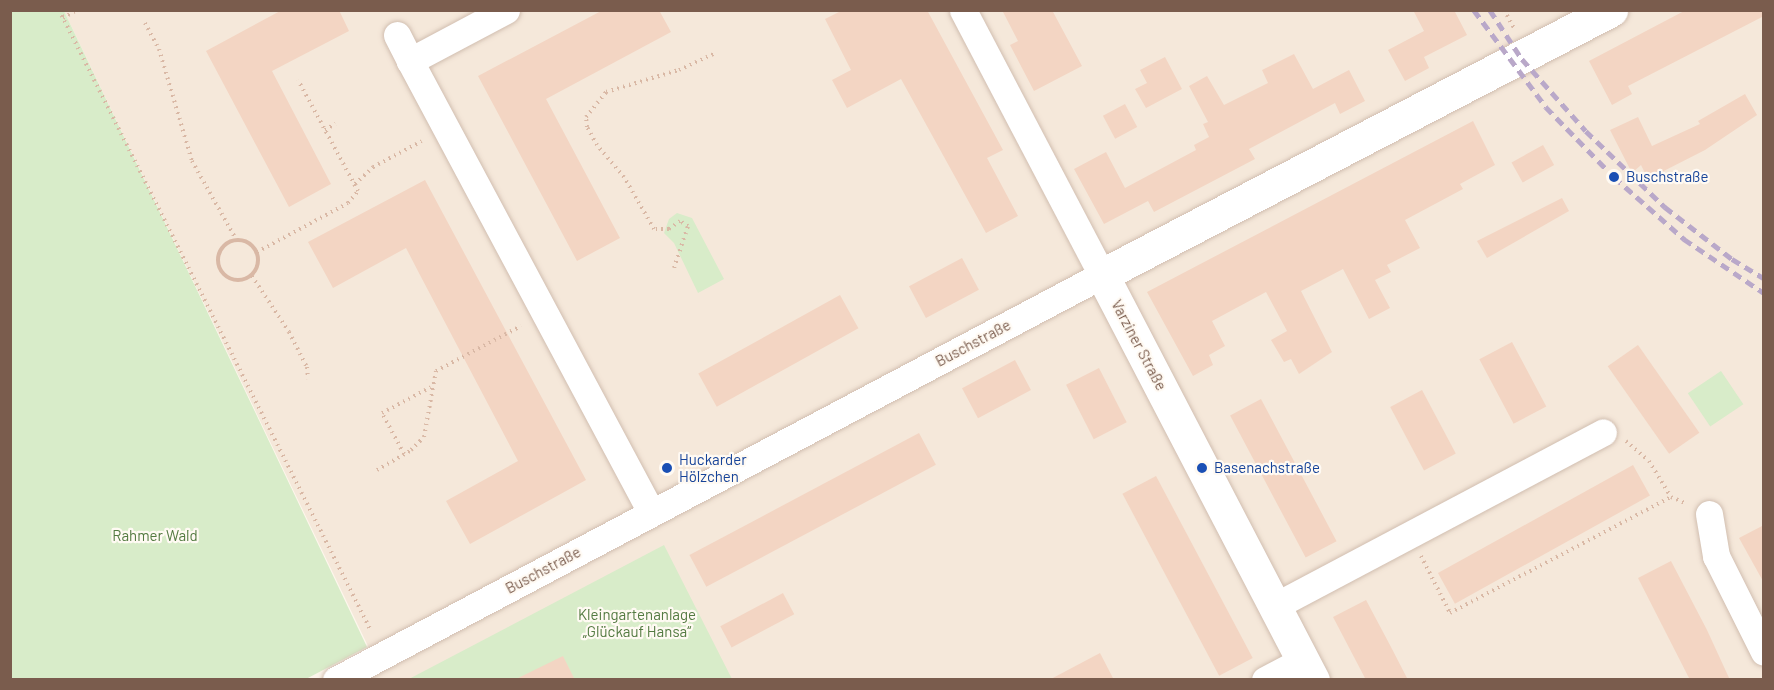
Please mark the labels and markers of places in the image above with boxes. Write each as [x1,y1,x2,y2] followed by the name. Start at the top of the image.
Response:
[1626,168,1708,186] place label: Buschstraße
[1607,170,1621,184] marker: Buschstraße
[679,450,747,485] place label: Huckarder Hölzchen
[1214,459,1320,477] place label: Basenachstraße
[660,461,674,475] marker: Huckarder Hölzchen
[1195,461,1209,475] marker: Basenachstraße

